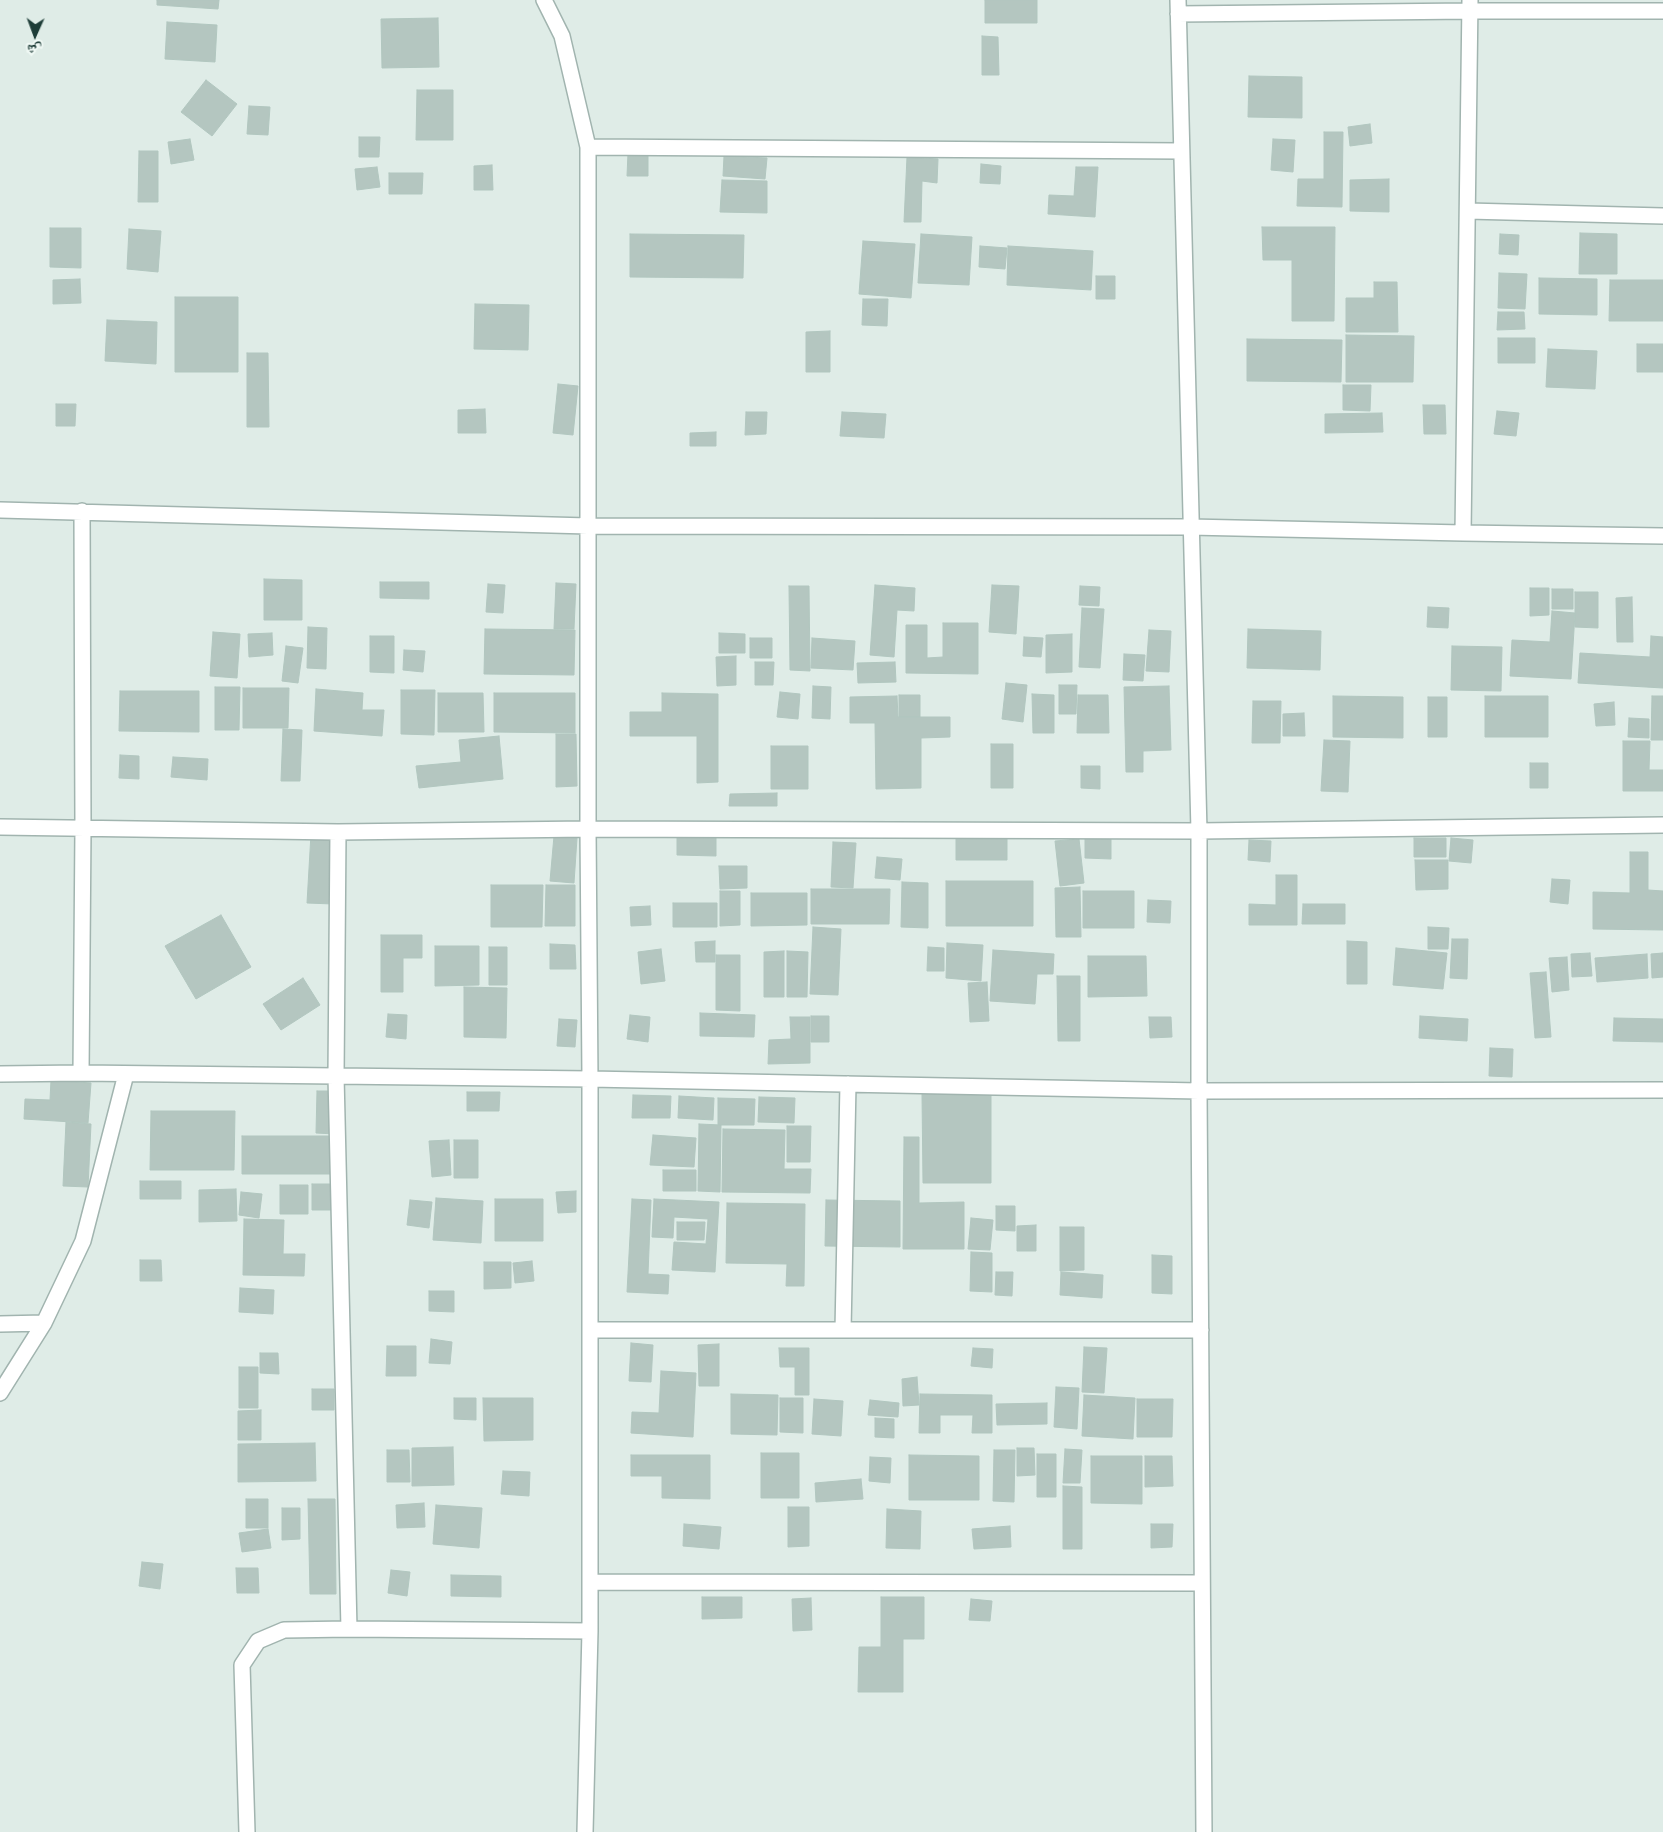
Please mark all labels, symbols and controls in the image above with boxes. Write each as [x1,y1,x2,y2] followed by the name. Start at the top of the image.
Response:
[10,10,60,60] north arrow
[27,42,42,58] text: ش

